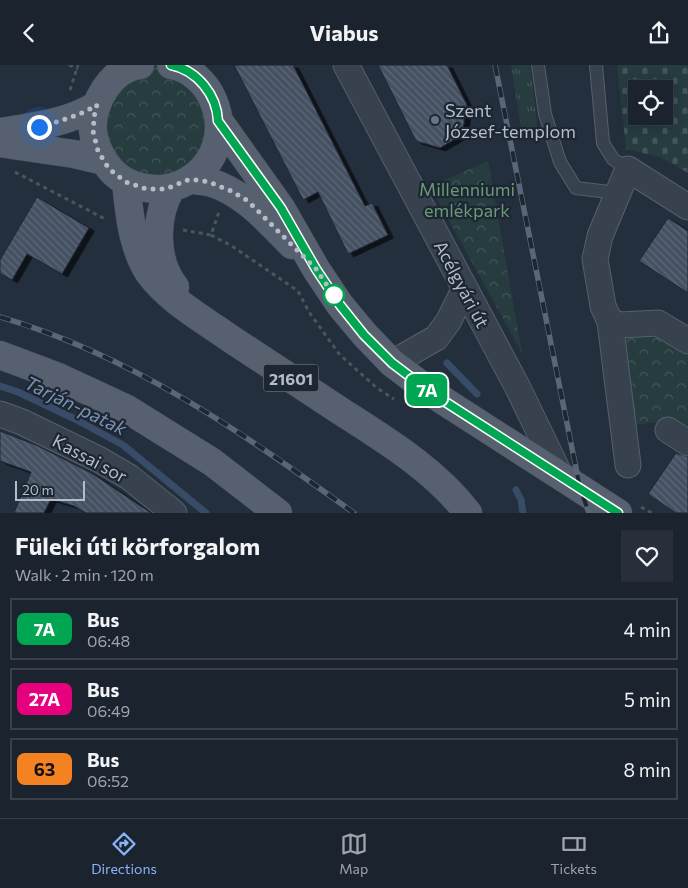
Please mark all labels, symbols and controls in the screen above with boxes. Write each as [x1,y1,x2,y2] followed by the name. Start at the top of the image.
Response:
[15,19,43,47] icon: back
[309,19,379,46] text: Viabus
[645,19,673,47] icon: share
[628,80,673,125] map controls
[628,80,673,125] button: locate
[445,99,576,142] place label: Szent József-templom
[429,114,441,126] marker: Szent József-templom
[27,115,52,140] your location
[419,178,515,221] park label: Millenniumi emlékpark
[430,236,494,332] street label: Acélgyári út
[323,284,345,306] unlabelled marker
[264,365,318,391] road number: 21601
[21,370,132,440] water label: Tarján-patak
[404,374,450,406] line badge: 7A
[416,379,438,401] text: 7A
[49,429,131,487] street label: Kassai sor
[15,478,85,501] scale bar
[22,481,54,498] text: 20 m
[621,530,673,582] button: heart
[15,531,260,560] text: Füleki úti körforgalom
[15,565,154,584] text: Walk · 2 min · 120 m
[87,608,119,631] text: Bus
[34,618,55,640] text: 7A
[624,618,671,641] text: 4 min
[87,631,130,650] text: 06:48
[87,678,119,701] text: Bus
[29,688,60,710] text: 27A
[624,688,671,711] text: 5 min
[87,701,130,720] text: 06:49
[87,748,119,771] text: Bus
[34,758,55,780] text: 63
[623,758,671,781] text: 8 min
[87,771,129,790] text: 06:52
[91,830,157,877] tab: Directions
[339,830,368,877] tab: Map
[551,830,597,877] tab: Tickets

